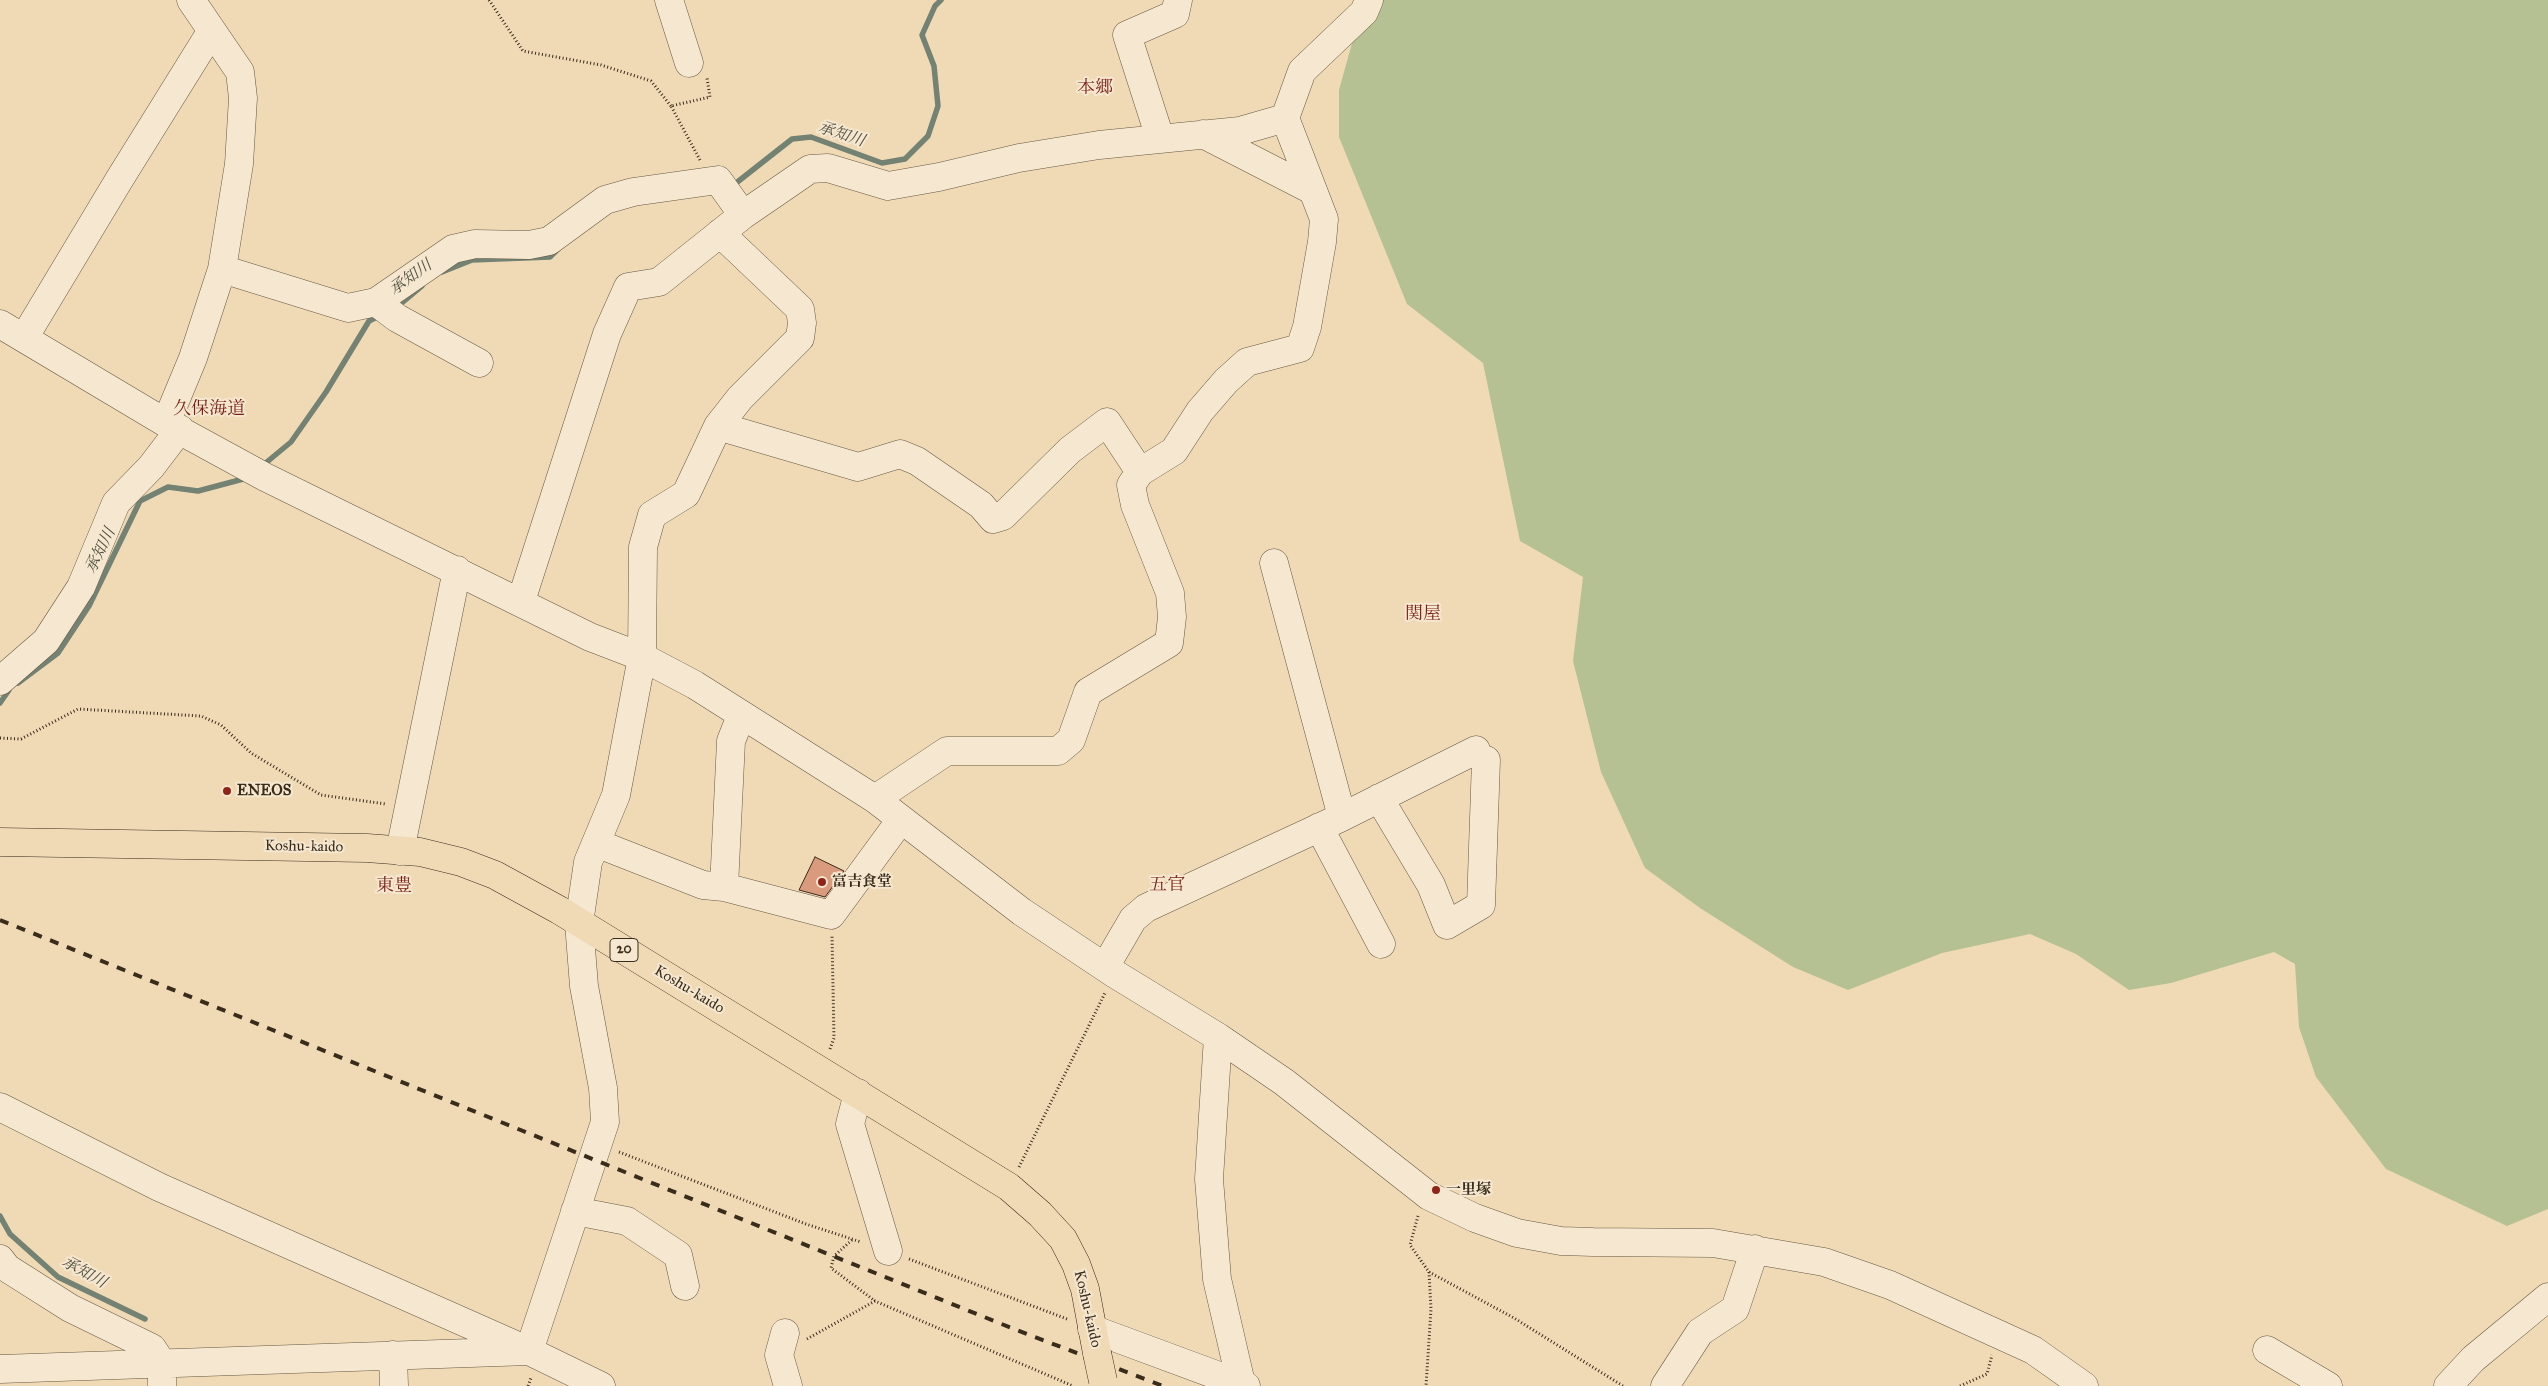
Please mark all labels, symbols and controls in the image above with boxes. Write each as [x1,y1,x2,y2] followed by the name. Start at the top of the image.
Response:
[1077,78,1113,100] district label: 本郷
[815,118,867,152] water label: 承知川
[386,256,436,300] water label: 承知川
[173,399,245,421] district label: 久保海道
[82,525,120,577] water label: 承知川
[1405,604,1441,626] district label: 関屋
[237,782,291,800] place label: ENEOS
[221,785,233,797] marker: ENEOS
[265,837,343,857] street label: Koshu-kaido
[832,873,892,891] place label: 富吉食堂
[1149,875,1185,897] district label: 五官
[376,876,412,898] district label: 東豊
[816,876,828,888] marker: 富吉食堂
[610,938,638,962] road number: 20
[651,962,727,1018] street label: Koshu-kaido
[1446,1181,1491,1199] place label: 一里塚
[1430,1184,1442,1196] marker: 一里塚
[58,1253,110,1293] water label: 承知川
[1069,1269,1105,1349] street label: Koshu-kaido

